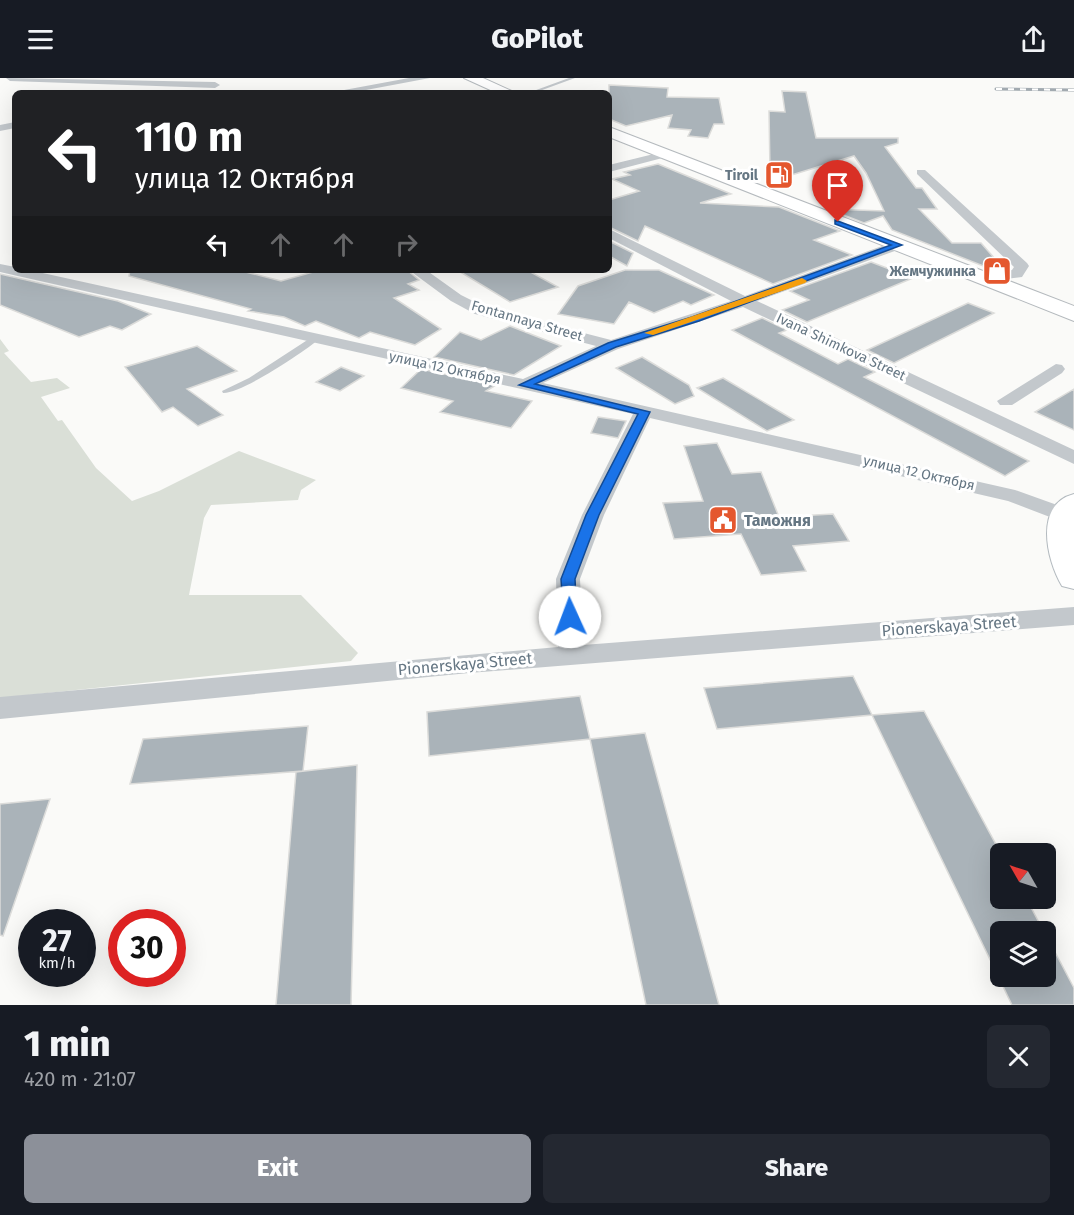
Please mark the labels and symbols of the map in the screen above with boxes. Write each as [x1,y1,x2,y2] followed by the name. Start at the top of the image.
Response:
[763,159,795,191] fuel station icon: Tiroil
[812,160,863,222] pin
[725,167,759,184] place label: Tiroil
[981,255,1013,287] shop icon: Жемчужинка
[888,263,976,280] place label: Жемчужинка
[469,297,586,345] street label: Fontannaya Street
[774,310,909,385] street label: Ivana Shimkova Street
[387,348,503,388] street label: улица 12 Октября
[861,452,977,494] street label: улица 12 Октября
[707,504,739,536] public building icon: Таможня
[744,511,811,530] place label: Таможня
[538,585,602,649] position arrow
[881,612,1017,640] street label: Pionerskaya Street
[397,649,533,679] street label: Pionerskaya Street
[990,843,1056,909] north arrow
[108,909,186,987] speed limit sign: 30

